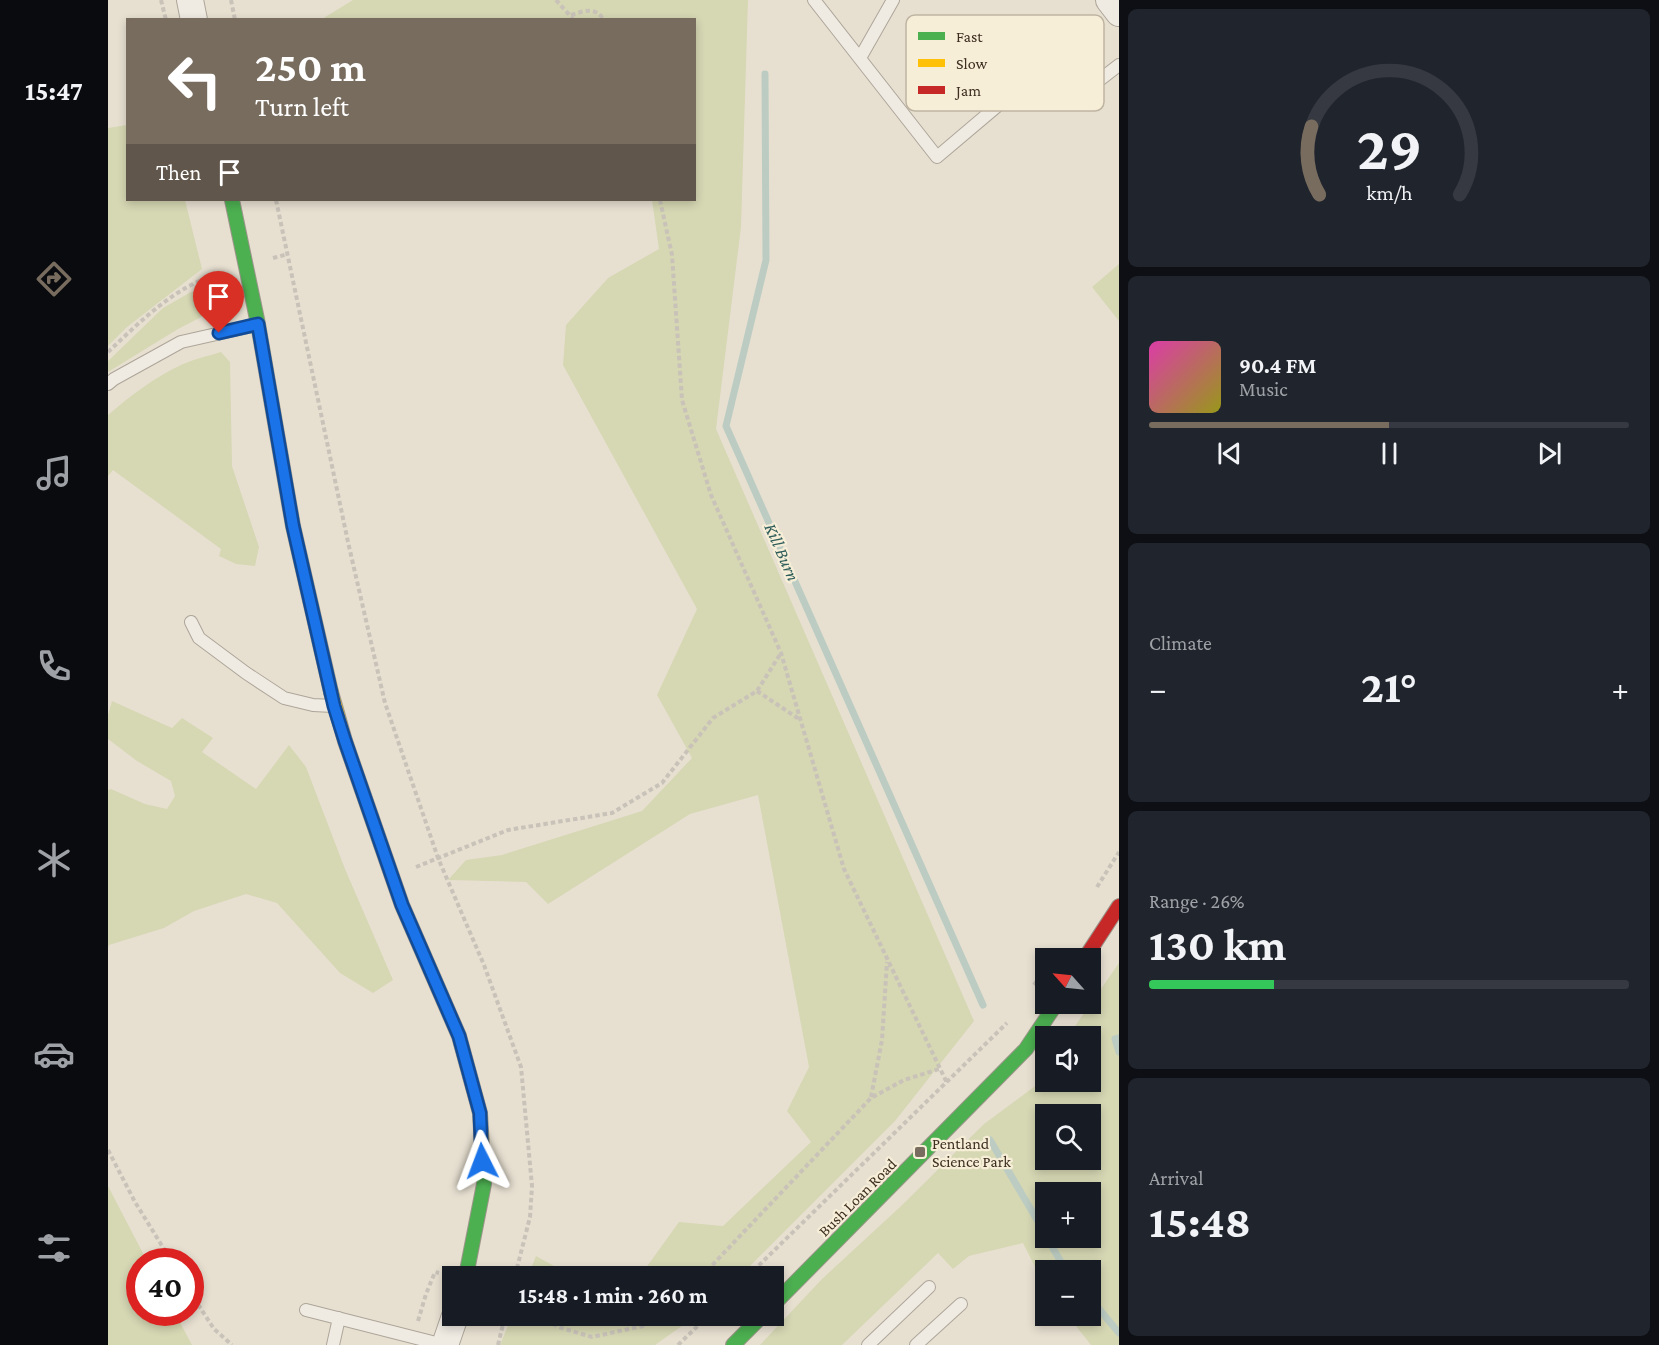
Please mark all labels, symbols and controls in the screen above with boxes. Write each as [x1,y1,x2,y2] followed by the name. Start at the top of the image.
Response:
[906,15,1104,111] legend
[956,28,983,45] text: Fast
[156,42,234,120] icon: left
[255,43,366,90] text: 250 m
[956,55,988,72] text: Slow
[25,76,83,106] text: 15:47
[954,82,981,100] text: Jam
[255,92,349,122] text: Turn left
[1356,113,1422,182] text: 29
[213,156,246,189] icon: arrive
[156,160,201,185] text: Then
[1366,181,1413,205] text: km/h
[33,258,75,300] icon: directions
[193,271,244,333] pin
[202,280,235,313] icon: arrive
[1239,353,1316,378] text: 90.4 FM
[1239,378,1288,400] text: Music
[1213,437,1246,470] icon: previous
[1373,437,1406,470] icon: pause
[1533,437,1566,470] icon: next
[33,452,75,494] icon: music
[760,520,804,584] water label: Kill Burn
[1149,632,1212,654] text: Climate
[33,645,75,687] icon: phone
[1361,662,1417,712] text: 21°
[1149,670,1166,707] text: −
[1612,670,1629,707] text: +
[33,839,75,881] icon: climate
[1149,890,1245,912] text: Range · 26%
[1149,920,1286,970] text: 130 km
[1035,948,1101,1014] north arrow
[1035,948,1101,1326] map controls
[1035,1026,1101,1092] button: sound
[33,1033,75,1075] icon: car
[1035,1104,1101,1170] button: search
[450,1129,514,1193] position arrow
[932,1135,1011,1170] place label: Pentland Science Park
[913,1145,927,1159] marker: Pentland Science Park
[815,1155,900,1240] street label: Bush Loan Road
[1149,1167,1203,1189] text: Arrival
[1035,1182,1101,1248] button: +
[1149,1197,1251,1247] text: 15:48
[33,1227,75,1269] icon: filters
[126,1248,204,1326] speed limit sign: 40
[1035,1260,1101,1326] button: −
[518,1283,708,1308] text: 15:48 · 1 min · 260 m

